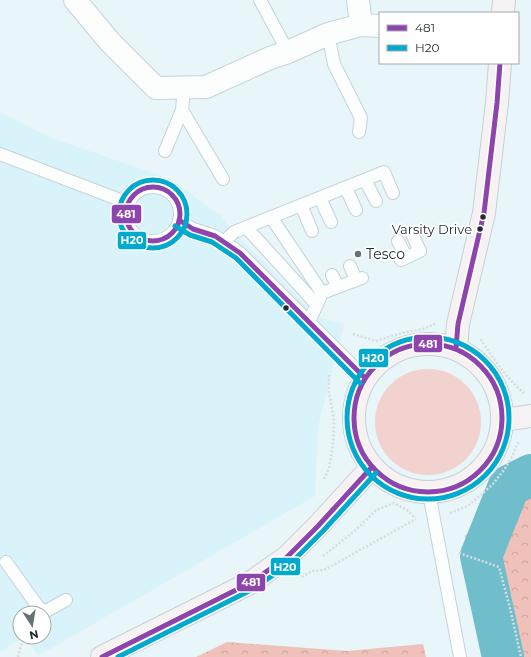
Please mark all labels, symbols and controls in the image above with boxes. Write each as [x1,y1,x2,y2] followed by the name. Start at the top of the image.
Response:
[379,12,519,64] legend
[415,20,435,35] text: 481
[415,40,440,55] text: H20
[111,204,142,224] line badge: 481
[116,207,136,221] text: 481
[478,212,488,222] unlabelled marker
[392,221,472,237] place label: Varsity Drive
[475,224,485,234] marker: Varsity Drive
[117,231,147,250] line badge: H20
[121,233,144,247] text: H20
[366,245,405,263] place label: Tesco
[353,249,363,259] marker: Tesco
[281,303,291,313] unlabelled marker
[413,334,443,353] line badge: 481
[418,337,438,351] text: 481
[358,348,389,368] line badge: H20
[362,351,385,365] text: H20
[270,557,301,576] line badge: H20
[274,560,297,574] text: H20
[236,573,266,592] line badge: 481
[241,575,261,589] text: 481
[12,605,52,645] north arrow
[28,627,40,643] text: N

